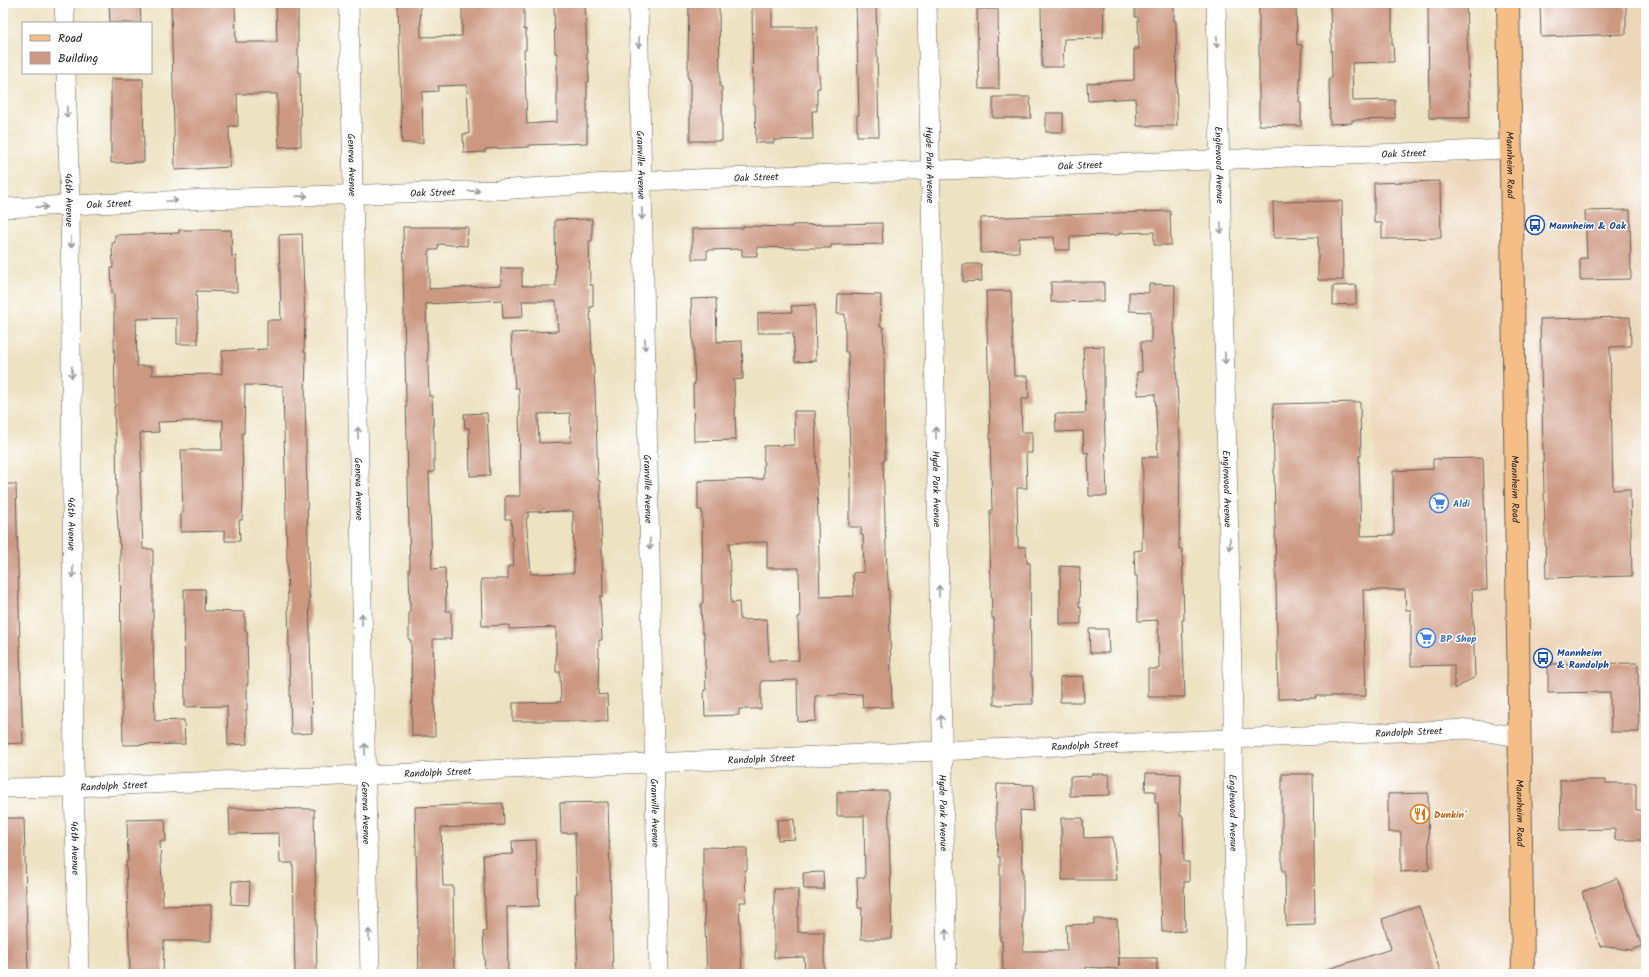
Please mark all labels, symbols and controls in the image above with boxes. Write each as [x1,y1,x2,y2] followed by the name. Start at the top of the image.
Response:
[22,22,152,74] legend
[58,29,83,48] text: Road
[635,35,642,48] one-way arrow
[1213,35,1221,48] one-way arrow
[58,49,98,68] text: Building
[64,105,71,118] one-way arrow
[1210,126,1228,204] street label: Englewood Avenue
[921,127,938,204] street label: Hyde Park Avenue
[632,130,649,200] street label: Granville Avenue
[1501,131,1519,200] street label: Mannheim Road
[343,133,360,197] street label: Geneva Avenue
[1381,145,1427,163] street label: Oak Street
[1057,157,1103,175] street label: Oak Street
[734,169,779,187] street label: Oak Street
[60,173,77,227] street label: 46th Avenue
[410,184,456,202] street label: Oak Street
[467,187,480,194] one-way arrow
[295,192,308,200] one-way arrow
[86,195,132,213] street label: Oak Street
[165,197,178,205] one-way arrow
[35,203,48,211] one-way arrow
[638,207,646,220] one-way arrow
[1524,214,1546,236] bus stop icon: Mannheim & Oak
[1549,218,1627,234] place label: Mannheim & Oak
[1218,221,1225,234] one-way arrow
[67,235,75,248] one-way arrow
[641,337,649,350] one-way arrow
[1222,351,1229,364] one-way arrow
[68,365,76,378] one-way arrow
[354,427,362,440] one-way arrow
[932,427,940,440] one-way arrow
[927,450,945,528] street label: Hyde Park Avenue
[1218,450,1236,528] street label: Englewood Avenue
[639,454,656,524] street label: Granville Avenue
[1506,455,1523,524] street label: Mannheim Road
[350,457,367,521] street label: Geneva Avenue
[1428,492,1450,514] supermarket icon: Aldi
[1453,496,1470,512] place label: Aldi
[63,497,79,551] street label: 46th Avenue
[646,537,654,550] one-way arrow
[1226,537,1233,550] one-way arrow
[69,565,77,578] one-way arrow
[935,585,943,598] one-way arrow
[359,613,366,626] one-way arrow
[1415,627,1437,649] supermarket icon: BP Shop
[1440,631,1477,647] place label: BP Shop
[1557,645,1609,673] place label: Mannheim & Randolph
[1532,647,1554,669] bus stop icon: Mannheim & Randolph
[938,715,945,728] one-way arrow
[1375,723,1443,742] street label: Randolph Street
[1051,737,1119,755] street label: Randolph Street
[361,743,369,756] one-way arrow
[727,750,796,769] street label: Randolph Street
[404,763,472,782] street label: Randolph Street
[934,774,951,852] street label: Hyde Park Avenue
[1224,774,1241,852] street label: Englewood Avenue
[80,777,148,796] street label: Randolph Street
[646,778,663,848] street label: Granville Avenue
[1511,779,1528,848] street label: Mannheim Road
[357,781,374,845] street label: Geneva Avenue
[1409,803,1431,825] restaurant icon: Dunkin'
[1434,807,1467,823] place label: Dunkin'
[66,821,83,876] street label: 46th Avenue
[365,929,373,942] one-way arrow
[942,929,950,942] one-way arrow

